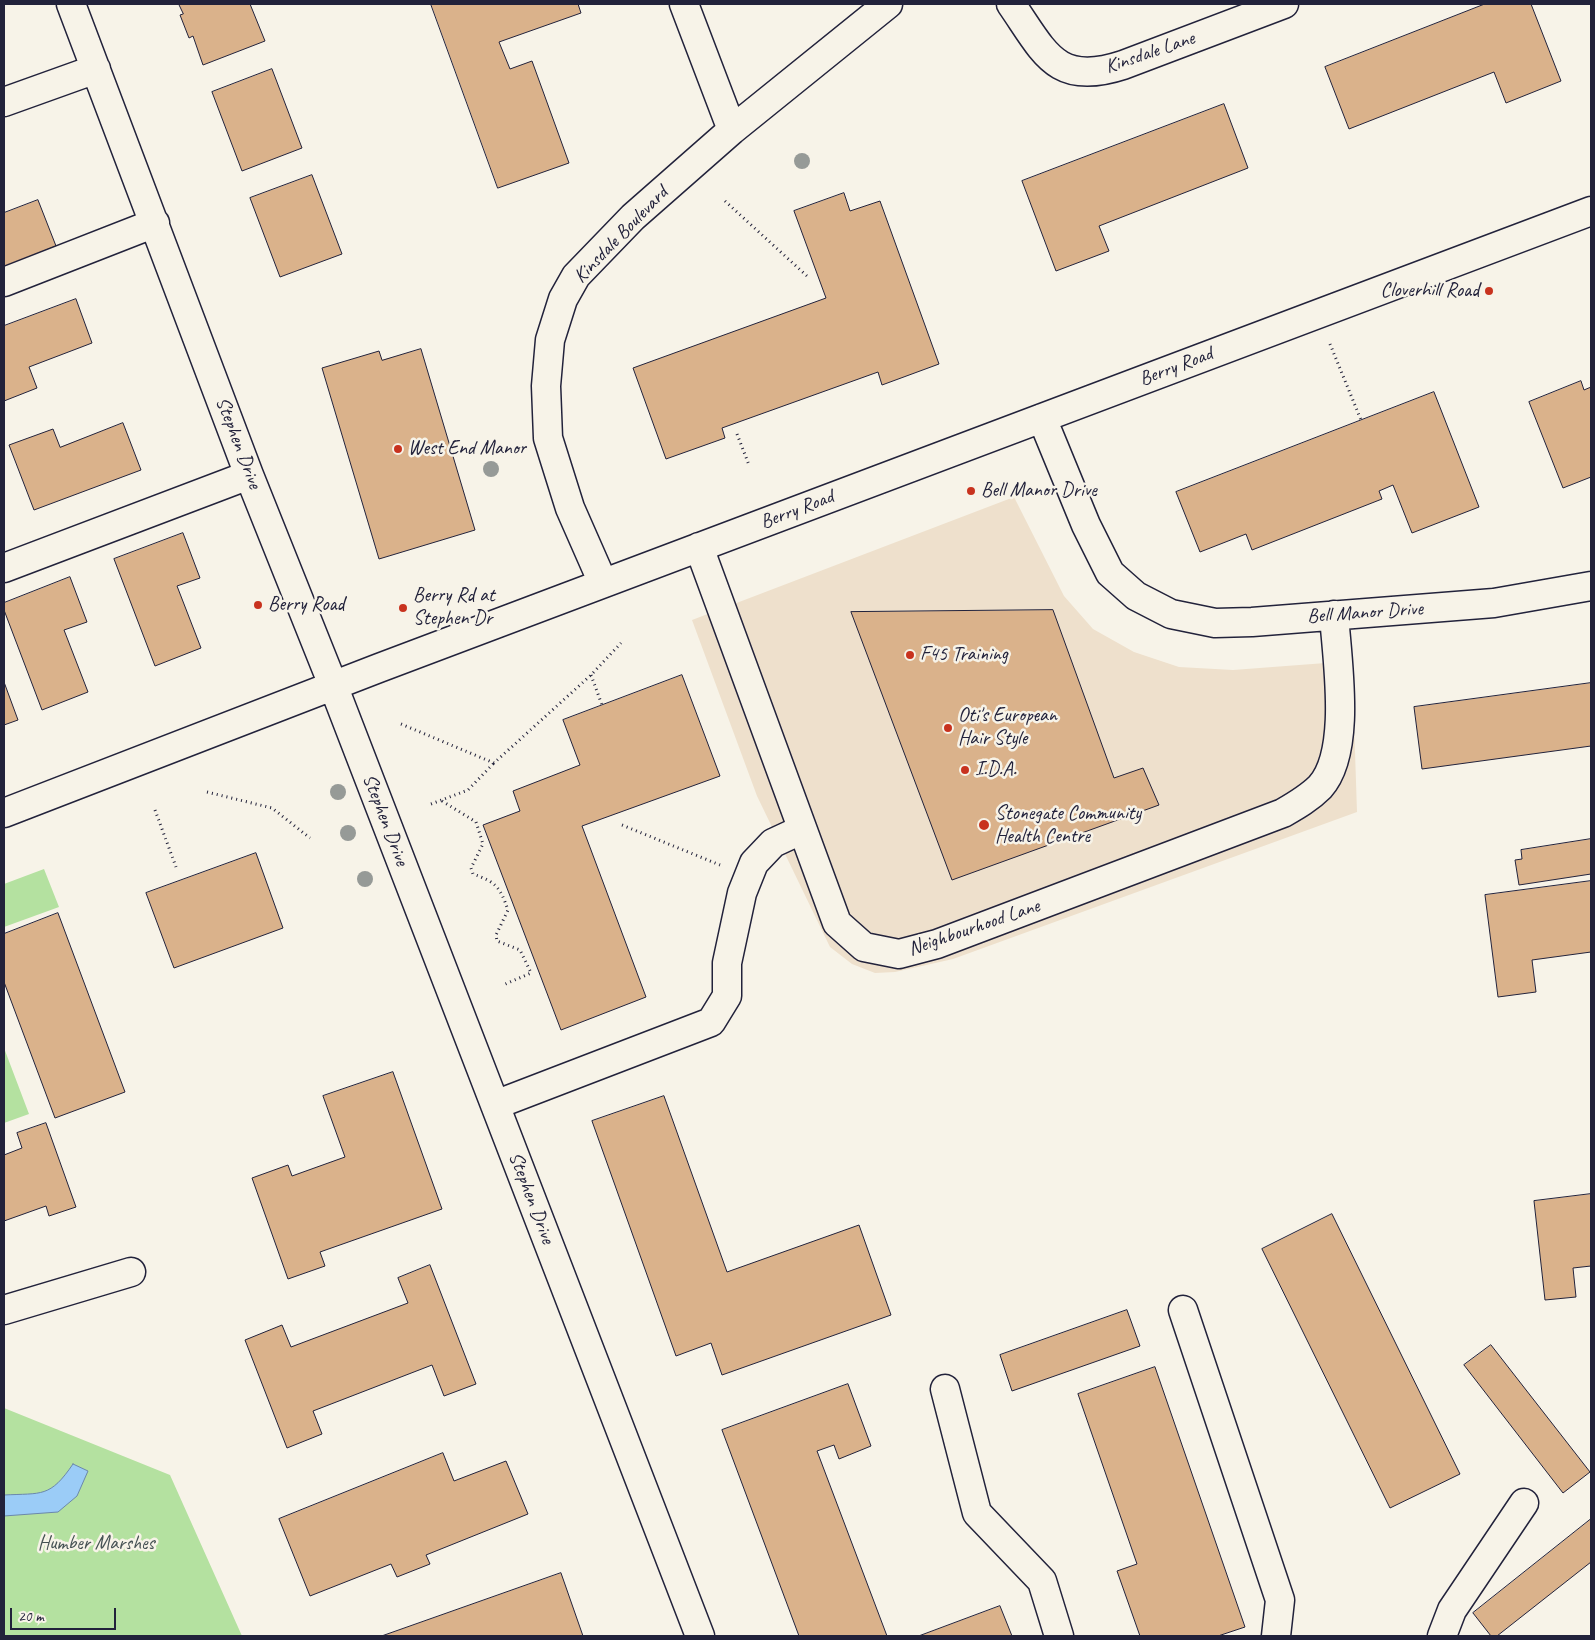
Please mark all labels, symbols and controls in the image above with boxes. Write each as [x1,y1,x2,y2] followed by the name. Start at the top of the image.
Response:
[1102,27,1198,79] street label: Kinsdale Lane
[569,182,673,288] street label: Kinsdale Boulevard
[1381,279,1479,303] place label: Cloverhill Road
[1483,285,1495,297] marker: Cloverhill Road
[1136,342,1216,392] street label: Berry Road
[210,394,266,492] street label: Stephen Drive
[408,437,526,461] place label: West End Manor
[392,443,404,455] marker: West End Manor
[981,479,1097,503] place label: Bell Manor Drive
[757,485,837,535] street label: Berry Road
[965,485,977,497] marker: Bell Manor Drive
[413,584,495,631] place label: Berry Rd at Stephen Dr
[268,593,344,617] place label: Berry Road
[1306,597,1424,629] street label: Bell Manor Drive
[252,599,264,611] marker: Berry Road
[397,602,409,614] marker: Berry Rd at Stephen Dr
[920,643,1008,667] place label: F45 Training
[904,649,916,661] marker: F45 Training
[958,704,1057,751] place label: Oti's European Hair Style
[942,722,954,734] marker: Oti's European Hair Style
[975,758,1016,782] place label: I.D.A.
[959,764,971,776] marker: I.D.A.
[357,771,413,869] street label: Stephen Drive
[995,802,1141,849] place label: Stonegate Community Health Centre
[977,818,991,832] marker: Stonegate Community Health Centre
[905,894,1043,962] street label: Neighbourhood Lane
[503,1149,559,1247] street label: Stephen Drive
[38,1532,154,1556] park label: Humber Marshes
[12,1598,119,1630] scale bar
[18,1607,44,1626] text: 20 m

